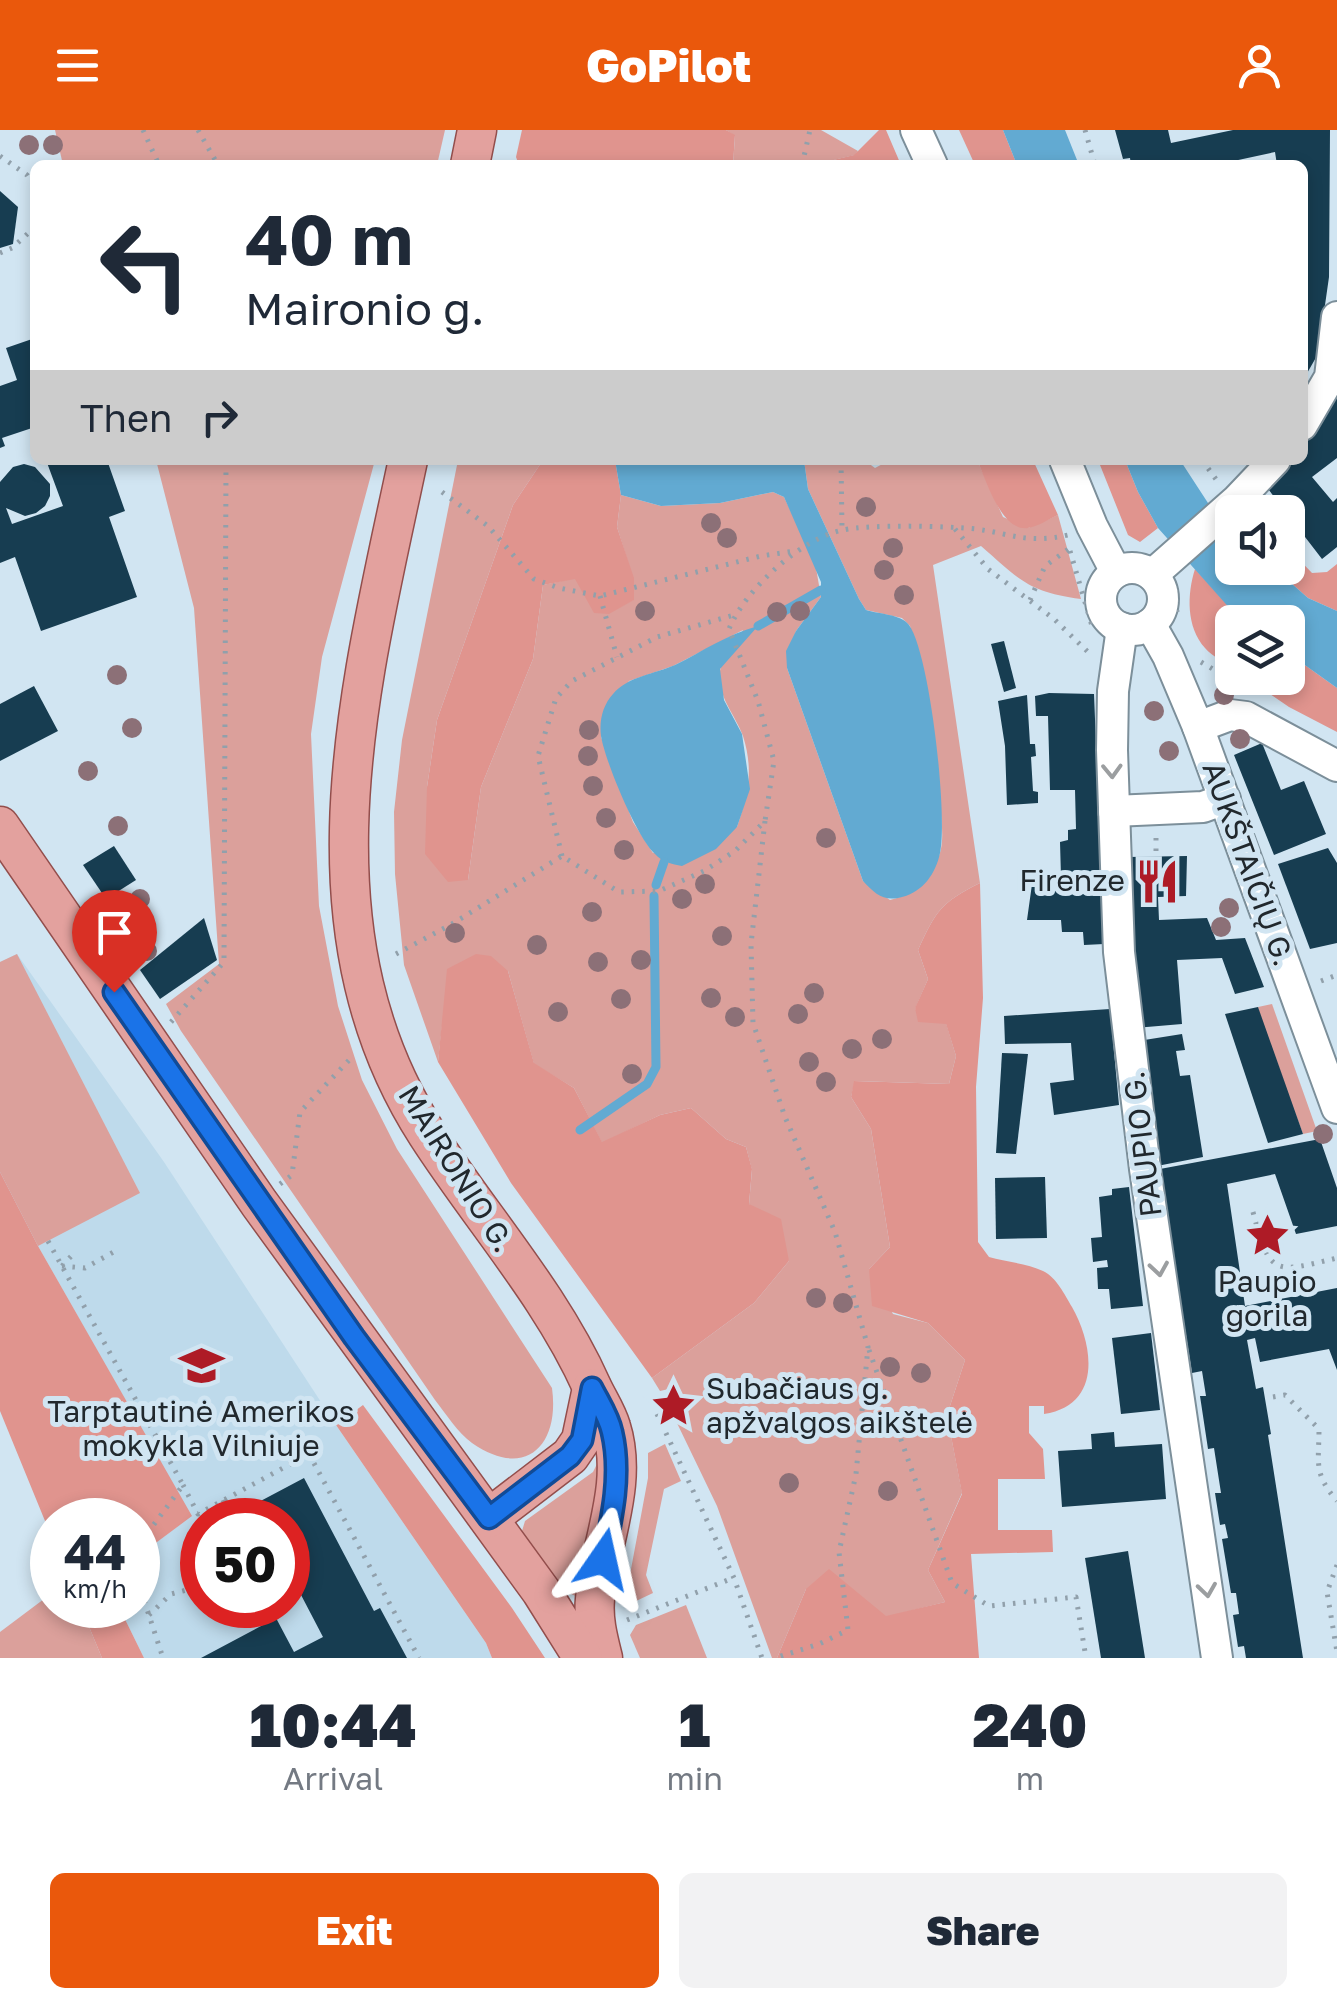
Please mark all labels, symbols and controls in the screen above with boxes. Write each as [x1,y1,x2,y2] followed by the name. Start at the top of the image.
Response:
[50,38,105,93] icon: menu
[586,38,751,92] text: GoPilot
[1232,38,1287,93] icon: person
[245,196,413,280] text: 40 m
[80,200,210,330] icon: left
[245,281,484,335] text: Maironio g.
[192,390,247,445] icon: right
[80,395,172,440] text: Then
[1215,495,1305,695] map controls
[1215,495,1305,585] button: sound
[1215,605,1305,695] button: layers
[1195,757,1303,971] street label: AUKŠTAIČIŲ G.
[1102,764,1123,780] one-way arrow
[1134,857,1182,905] restaurant icon: Firenze
[1019,862,1125,898] place label: Firenze
[72,890,157,993] pin
[87,905,142,960] icon: arrive
[1115,1069,1169,1219] street label: PAUPIO G.
[391,1079,522,1258] street label: MAIRONIO G.
[1243,1211,1291,1259] place icon: Paupio gorila
[1148,1260,1169,1277] one-way arrow
[1218,1263,1316,1333] place label: Paupio gorila
[177,1341,225,1389] school or university icon: Tarptautinė Amerikos mokykla Vilniuje
[706,1370,973,1440] place label: Subačiaus g. apžvalgos aikštelė
[649,1382,697,1430] place icon: Subačiaus g. apžvalgos aikštelė
[47,1393,355,1463] place label: Tarptautinė Amerikos mokykla Vilniuje
[180,1498,310,1628] speed limit sign: 50
[551,1507,655,1611] position arrow
[64,1521,126,1581] text: 44
[63,1573,127,1604] text: km/h
[1196,1582,1217,1598] one-way arrow
[250,1688,417,1760] text: 10:44
[679,1688,711,1760] text: 1
[973,1688,1087,1760] text: 240
[283,1759,383,1797] text: Arrival
[666,1759,723,1797] text: min
[1016,1759,1044,1797] text: m
[50,1873,659,1988] button: Exit
[679,1873,1287,1988] button: Share

